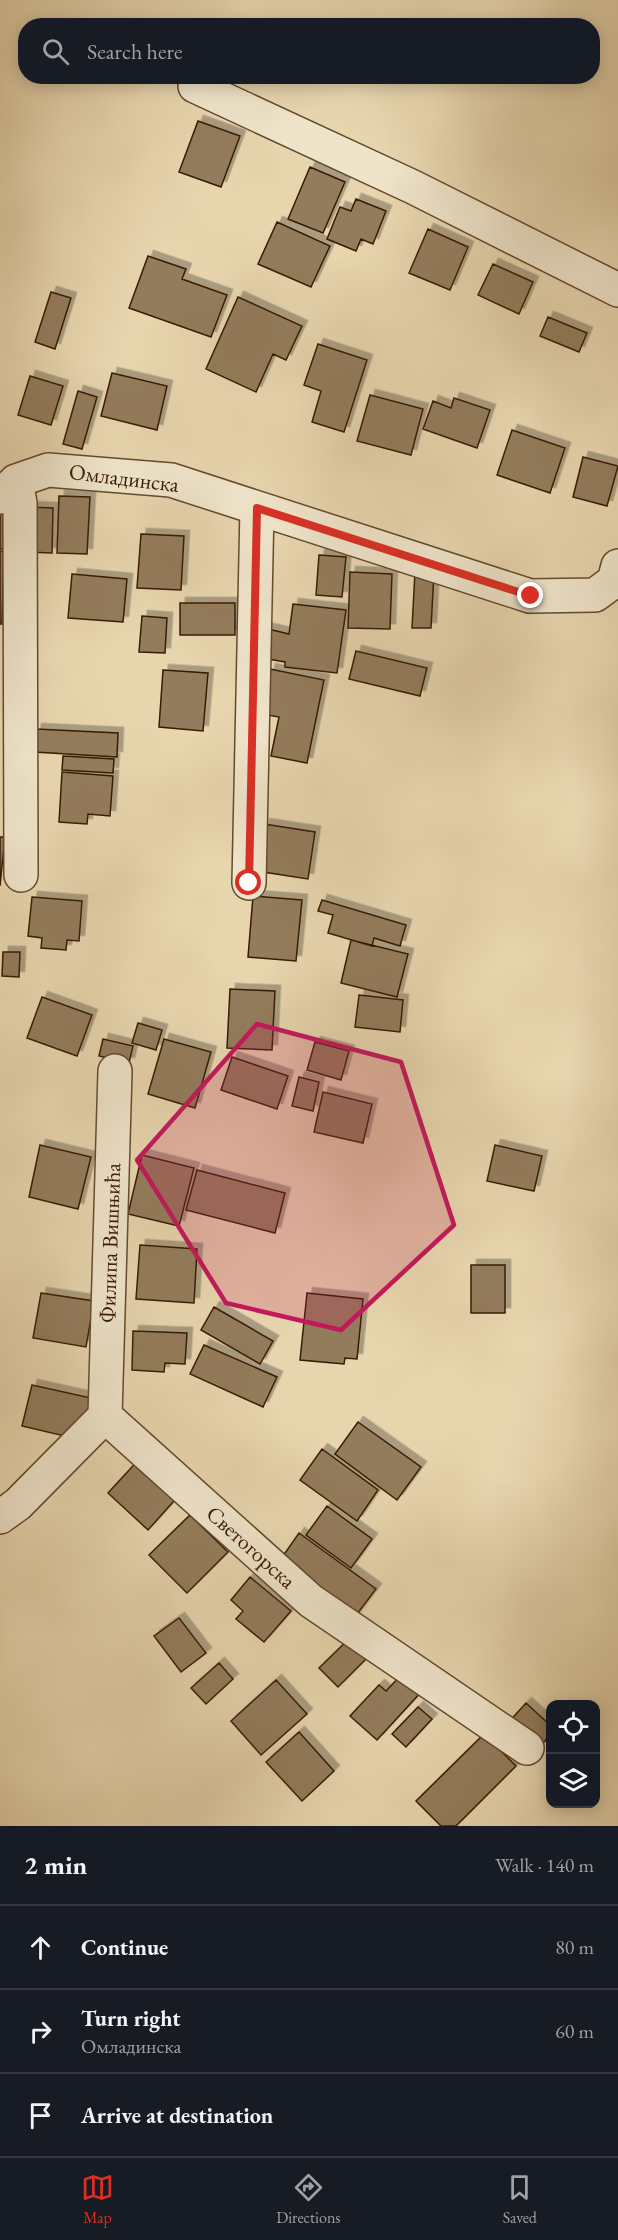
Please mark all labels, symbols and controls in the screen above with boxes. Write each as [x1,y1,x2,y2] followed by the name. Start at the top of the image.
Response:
[18,18,600,84] search box
[39,35,72,68] icon: search
[87,37,182,66] text: Search here
[67,457,181,499] street label: Омладинска
[517,582,543,608] route end
[235,869,261,895] route start
[93,1162,127,1324] street label: Филипа Вишњића
[200,1499,302,1595] street label: Светогорска
[546,1700,600,1808] map controls
[546,1700,600,1754] button: locate
[546,1754,600,1808] button: layers
[24,1848,87,1882] text: 2 min
[495,1852,594,1878] text: Walk · 140 m
[24,1931,57,1964] icon: ahead
[81,1933,168,1962] text: Continue
[555,1934,594,1960] text: 80 m
[81,2004,180,2033] text: Turn right
[24,2015,57,2048] icon: right
[555,2018,594,2044] text: 60 m
[81,2033,182,2059] text: Омладинска
[24,2099,57,2132] icon: arrive
[81,2101,273,2130] text: Arrive at destination
[81,2171,114,2228] tab: Map
[276,2171,341,2228] tab: Directions
[503,2171,537,2228] tab: Saved

